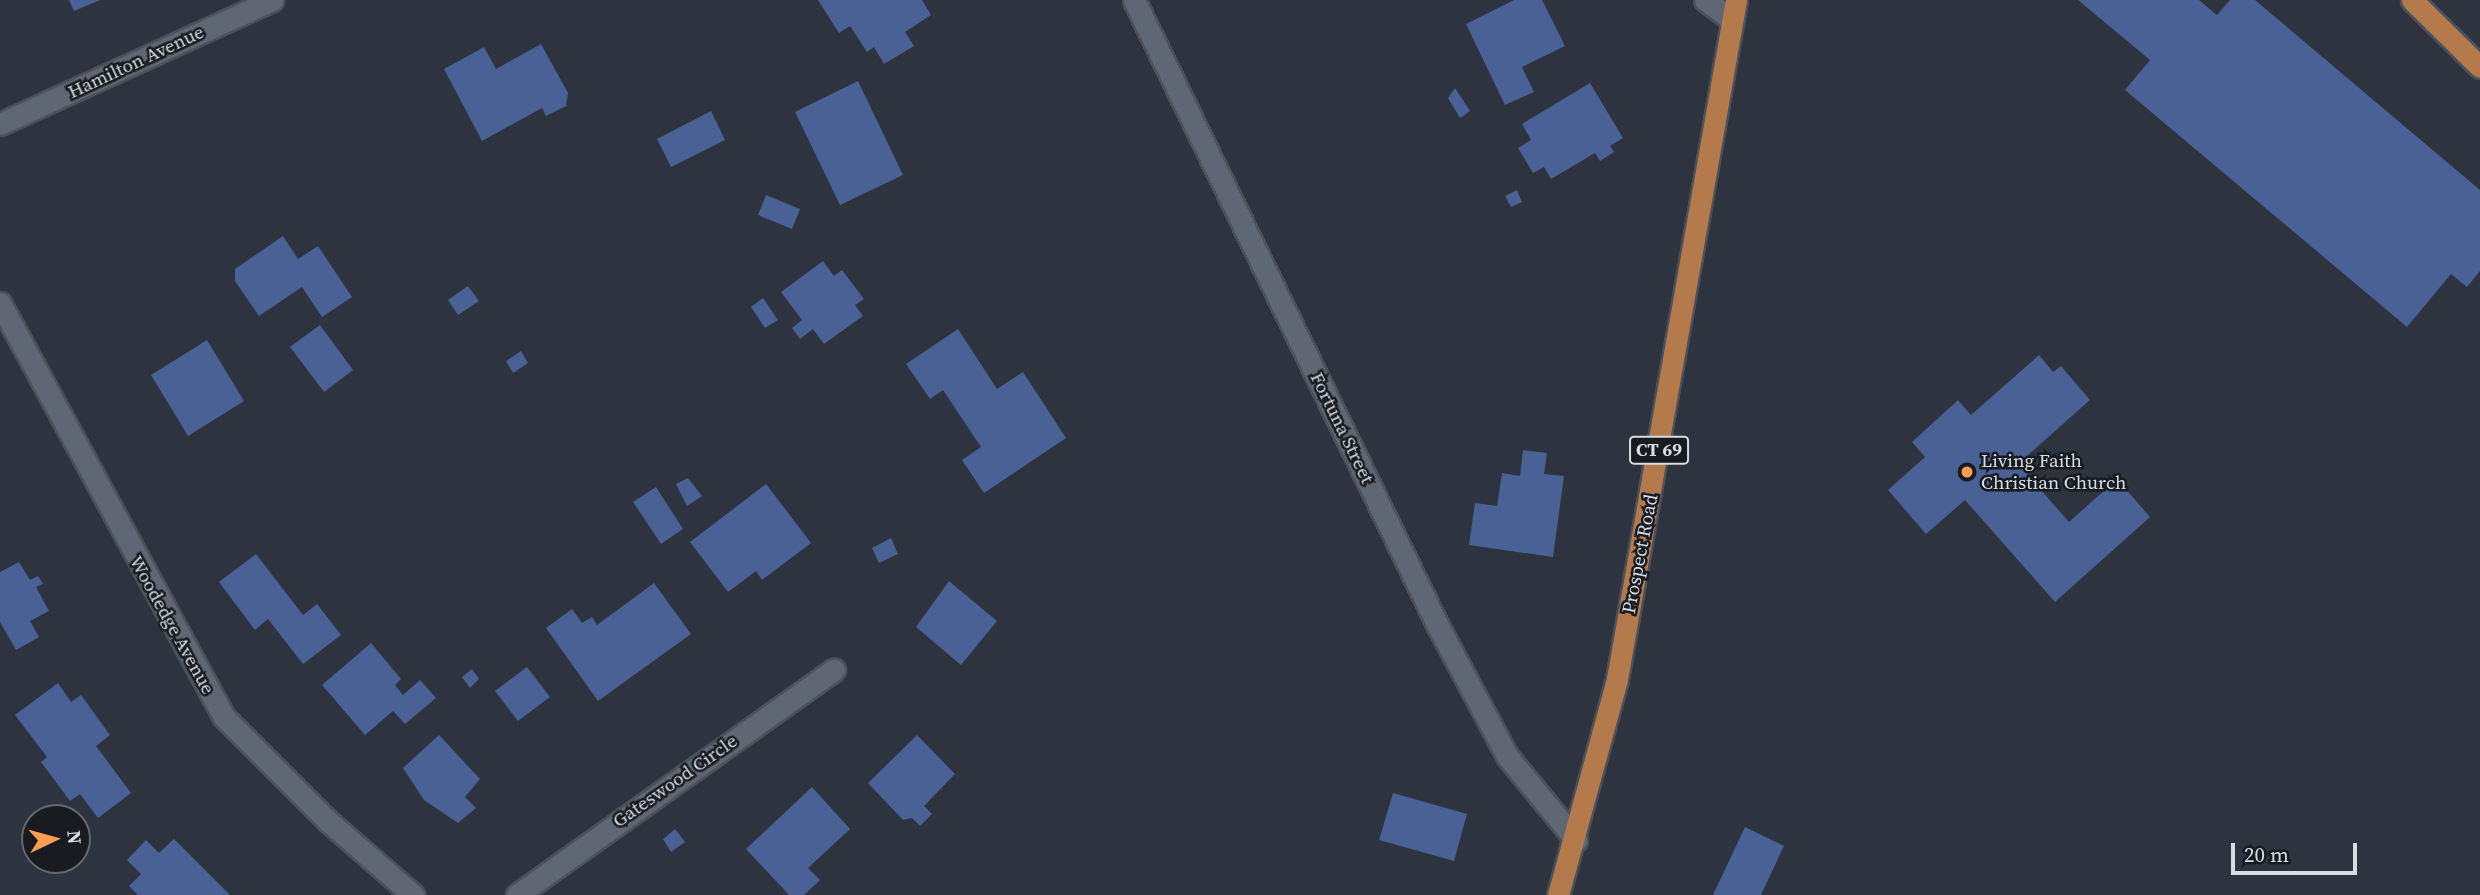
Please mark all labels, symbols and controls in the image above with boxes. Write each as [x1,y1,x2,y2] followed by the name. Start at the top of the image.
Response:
[64,20,208,104] street label: Hamilton Avenue
[1305,369,1379,487] street label: Fortuna Street
[1628,436,1690,464] road number: CT 69
[1981,450,2126,494] place label: Living Faith Christian Church
[1959,464,1975,480] marker: Living Faith Christian Church
[1617,492,1663,616] street label: Prospect Road
[124,552,220,698] street label: Woodedge Avenue
[608,730,742,832] street label: Gateswood Circle
[21,804,91,874] north arrow
[2235,828,2361,872] scale bar
[61,829,88,845] text: N
[2244,840,2289,869] text: 20 m

